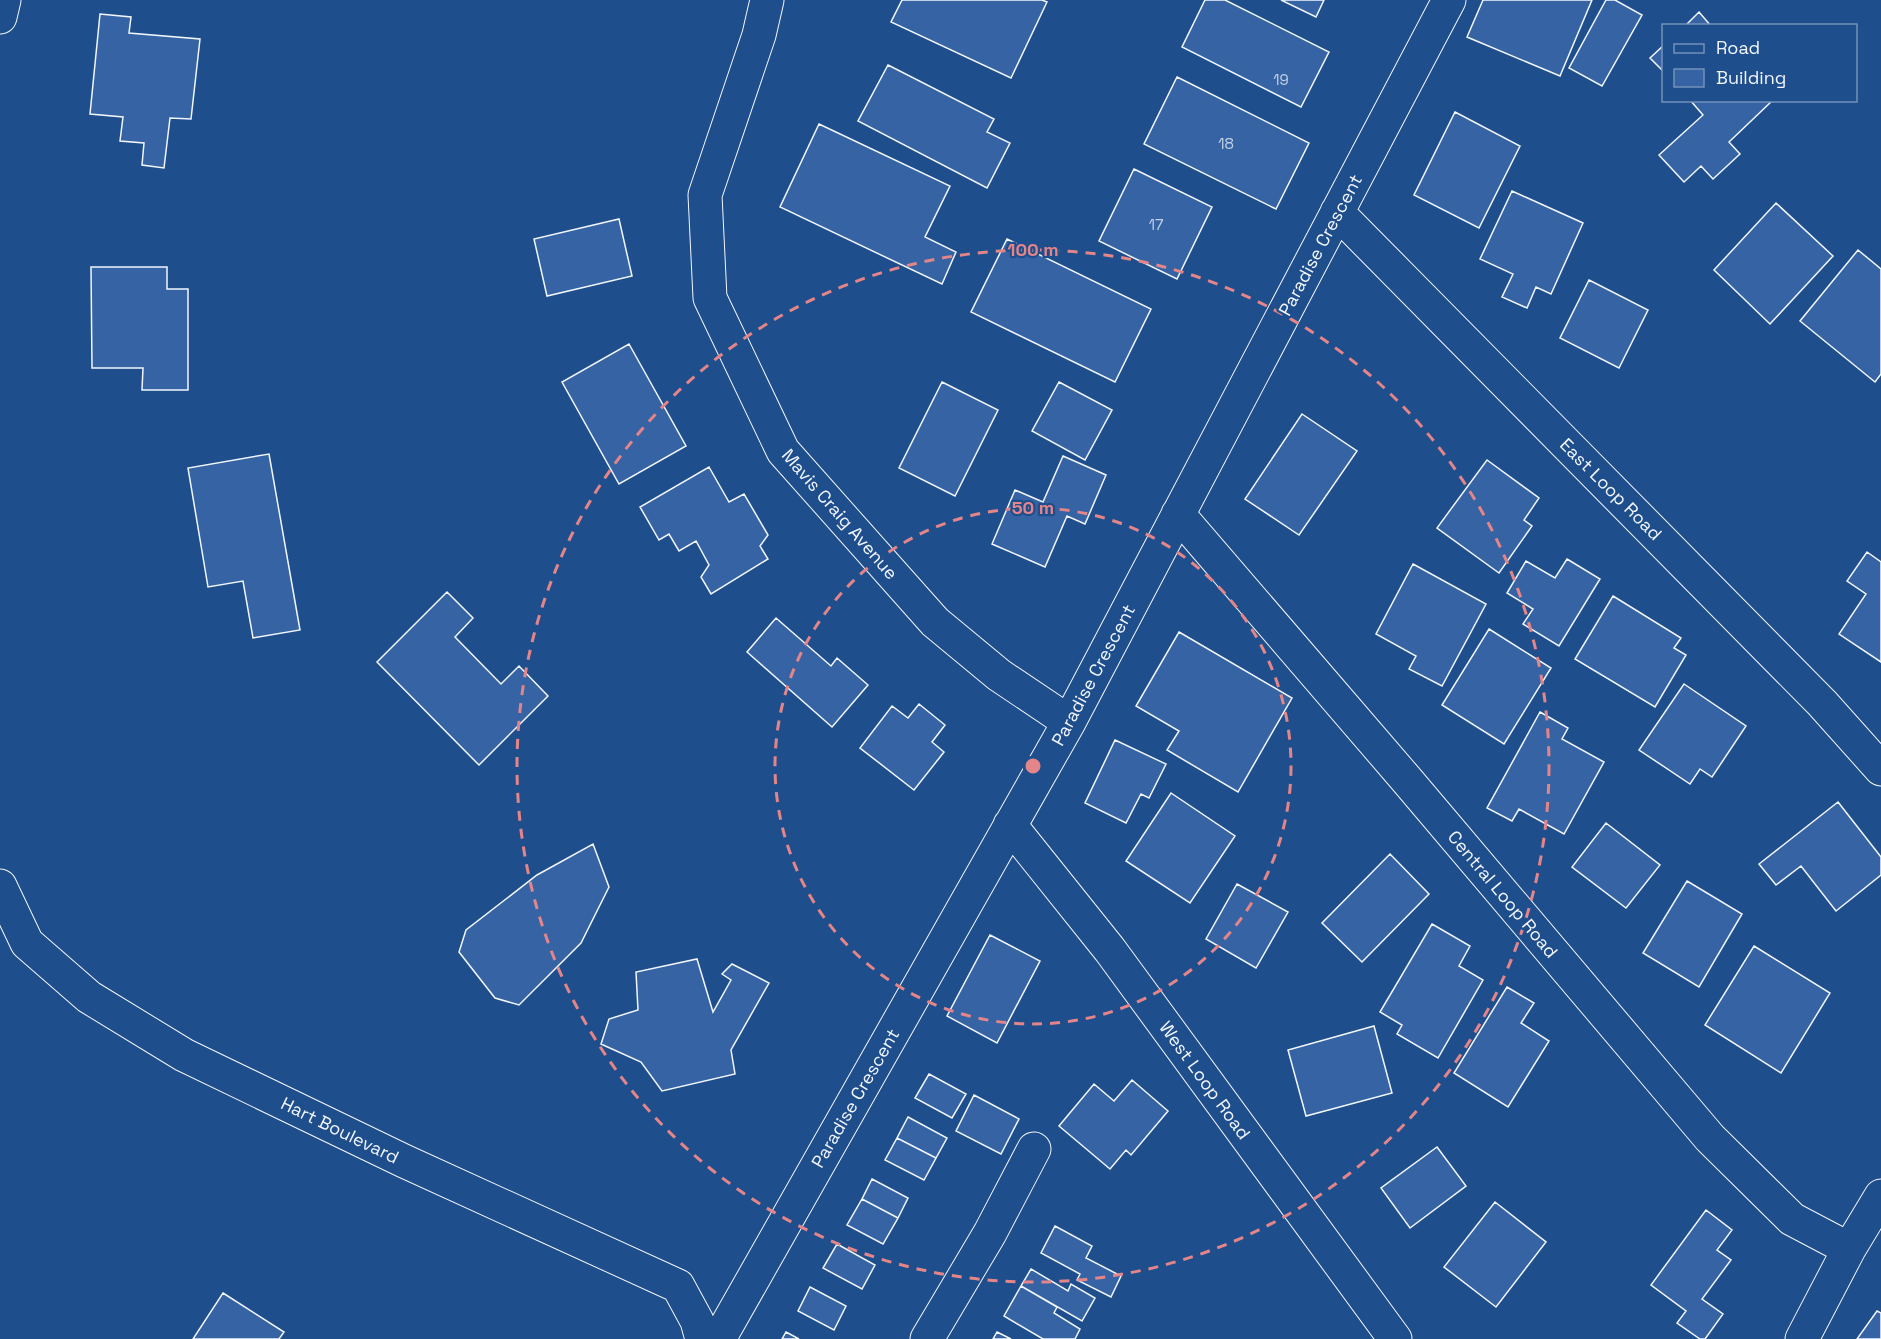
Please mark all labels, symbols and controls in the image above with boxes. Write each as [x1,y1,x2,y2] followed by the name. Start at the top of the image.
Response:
[1662,24,1857,102] legend
[1716,36,1760,59] text: Road
[1716,66,1786,89] text: Building
[1273,70,1289,89] house number: 19
[1218,134,1234,153] house number: 18
[1273,170,1367,320] street label: Paradise Crescent
[1149,215,1163,234] house number: 17
[1007,238,1059,261] text: 100 m
[1555,433,1667,545] street label: East Loop Road
[777,444,903,584] street label: Mavis Craig Avenue
[1012,496,1054,519] text: 50 m
[1046,600,1140,750] street label: Paradise Crescent
[1023,756,1043,776] centre of rings
[1443,825,1563,963] street label: Central Loop Road
[1154,1016,1256,1144] street label: West Loop Road
[806,1024,904,1172] street label: Paradise Crescent
[277,1092,403,1168] street label: Hart Boulevard

